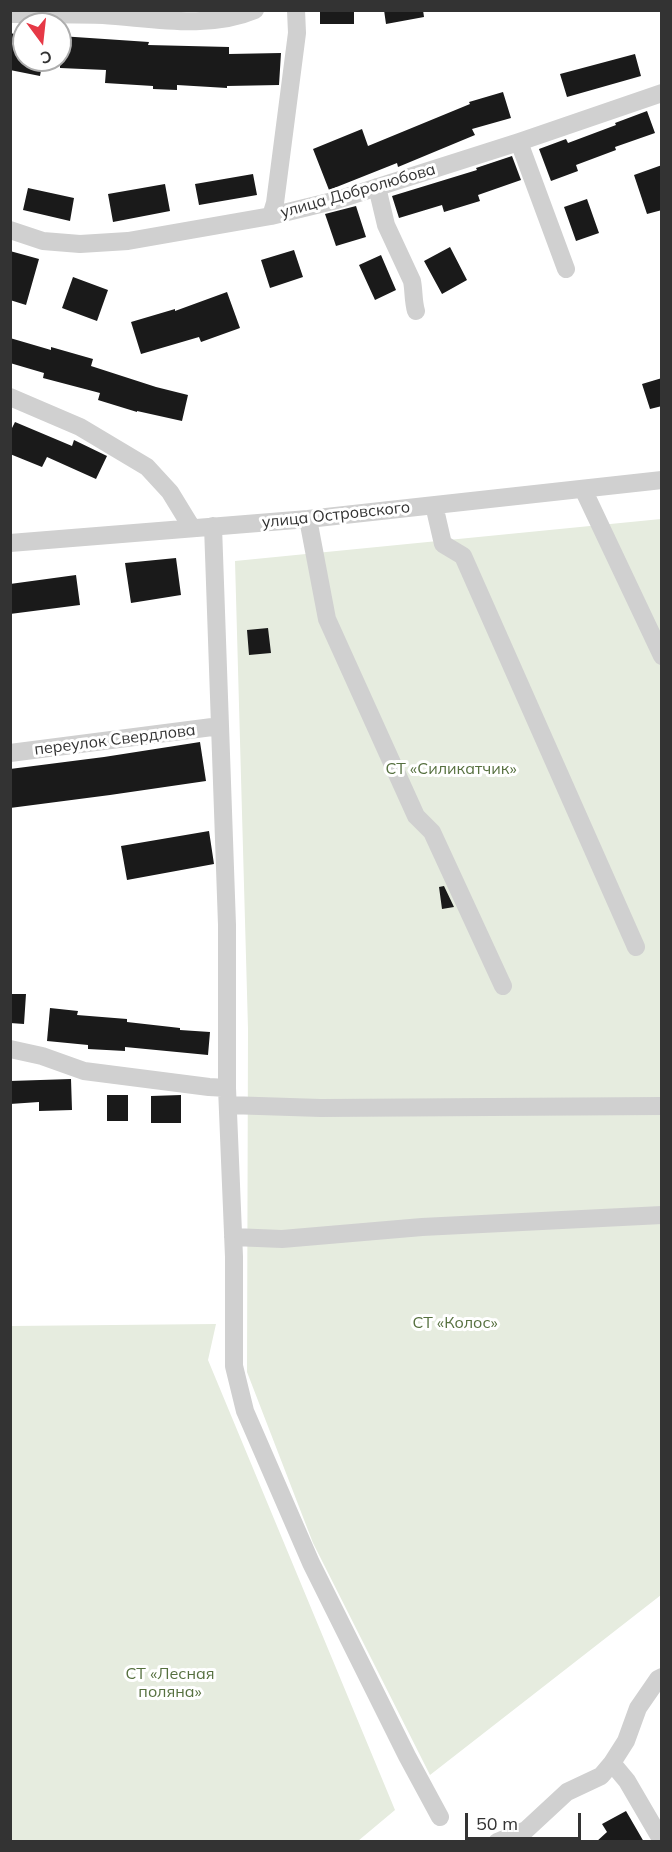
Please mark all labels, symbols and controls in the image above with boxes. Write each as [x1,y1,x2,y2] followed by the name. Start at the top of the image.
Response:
[12,12,72,72] north arrow
[38,46,54,69] text: С
[278,160,438,222] street label: улица Добролюбова
[261,498,411,532] street label: улица Островского
[33,721,197,759] street label: переулок Свердлова
[385,759,517,779] park label: СТ «Силикатчик»
[412,1313,498,1333] park label: СТ «Колос»
[126,1664,214,1702] park label: СТ «Лесная поляна»
[468,1801,584,1839] scale bar
[476,1812,518,1835] text: 50 m

